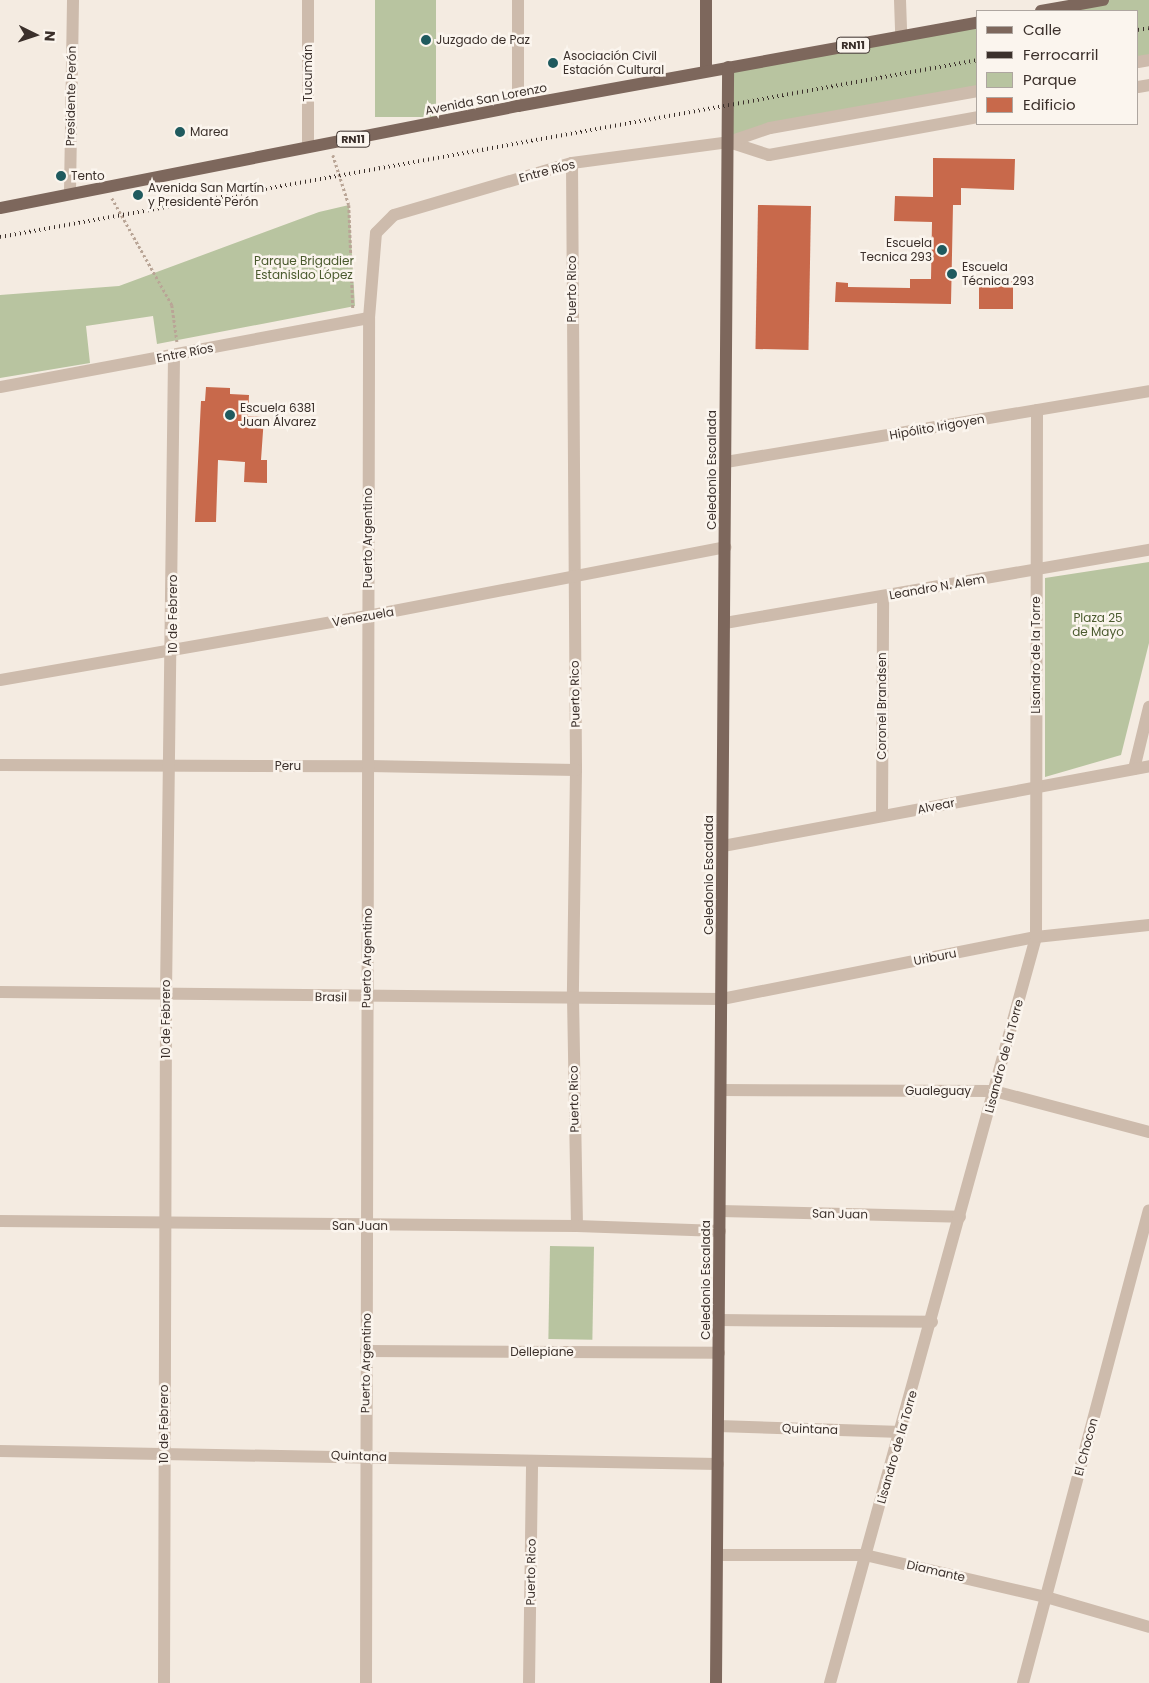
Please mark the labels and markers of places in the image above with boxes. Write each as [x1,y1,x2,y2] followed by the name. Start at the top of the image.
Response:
[436,33,530,47] place label: Juzgado de Paz
[420,34,432,46] marker: Juzgado de Paz
[563,49,664,77] place label: Asociación Civil Estación Cultural
[547,57,559,69] marker: Asociación Civil Estación Cultural
[190,125,228,139] place label: Marea
[174,126,186,138] marker: Marea
[71,169,105,183] place label: Tento
[55,170,67,182] marker: Tento
[148,181,264,209] place label: Avenida San Martín y Presidente Perón
[132,189,144,201] marker: Avenida San Martín y Presidente Perón
[860,236,932,264] place label: Escuela Tecnica 293
[936,244,948,256] marker: Escuela Tecnica 293
[962,260,1034,288] place label: Escuela Técnica 293
[946,268,958,280] marker: Escuela Técnica 293
[240,401,316,429] place label: Escuela 6381 Juan Álvarez
[224,409,236,421] marker: Escuela 6381 Juan Álvarez

